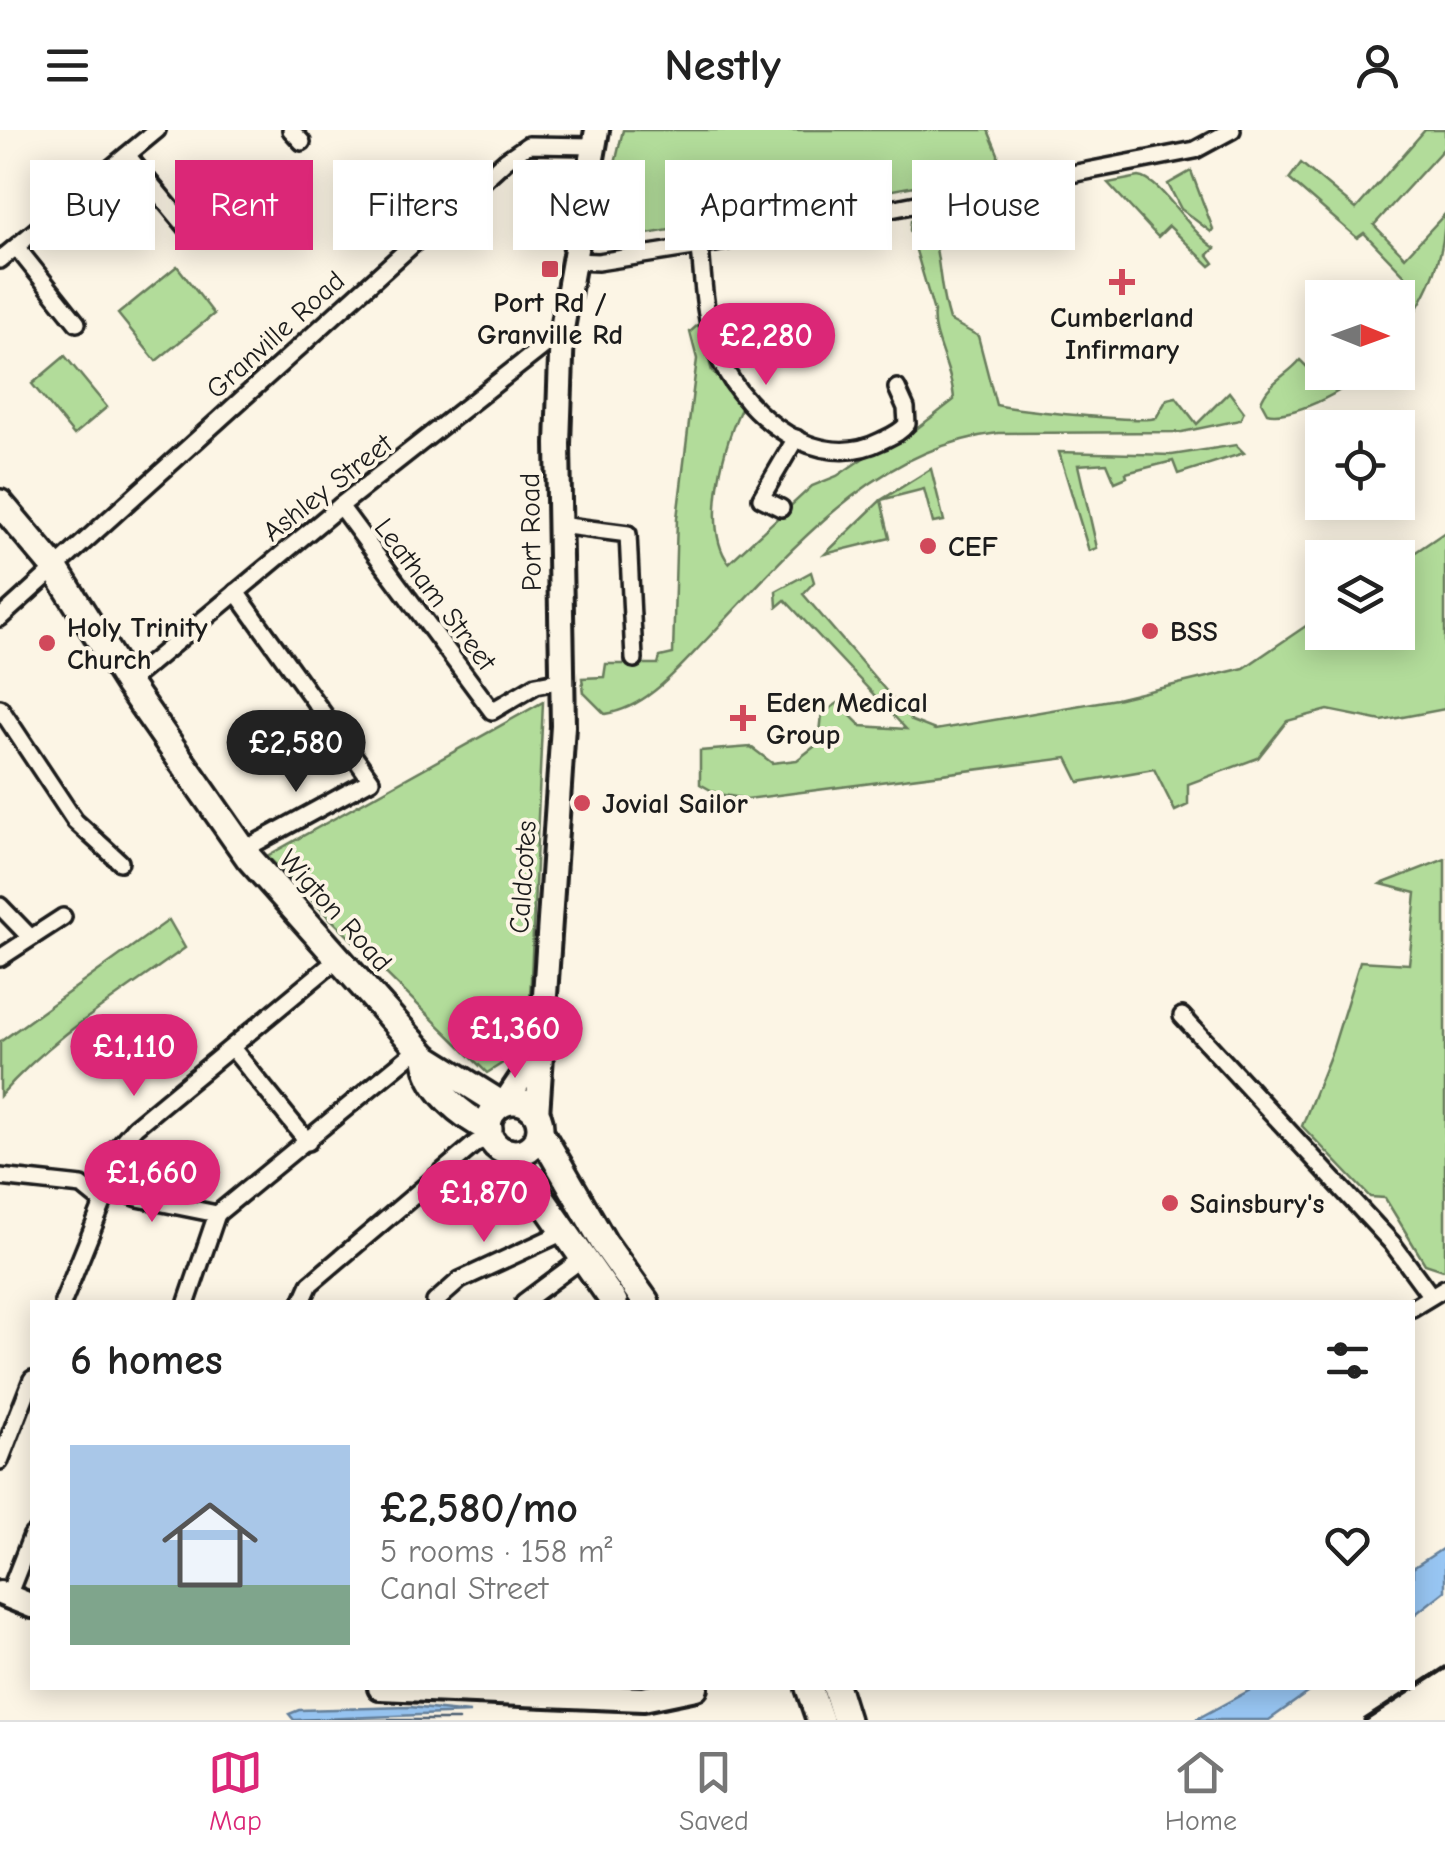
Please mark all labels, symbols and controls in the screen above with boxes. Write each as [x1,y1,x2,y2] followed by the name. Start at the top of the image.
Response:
[40,38,95,93] icon: menu
[1350,38,1405,93] icon: person
[664,39,781,91] text: Nestly
[30,160,155,250] chip: Buy
[175,160,313,250] chip: Rent
[333,160,493,250] chip: Filters
[513,160,645,250] chip: New
[665,160,892,250] chip: Apartment
[912,160,1075,250] chip: House
[539,258,561,280] marker: Port Rd / Granville Rd
[200,264,351,405] street label: Granville Road
[1109,269,1135,295] marker: Cumberland Infirmary
[1305,280,1415,390] north arrow
[1305,280,1415,650] map controls
[477,287,623,351] place label: Port Rd / Granville Rd
[1050,302,1194,366] place label: Cumberland Infirmary
[685,303,847,388] pin: £2,280
[719,317,813,354] text: £2,280
[1305,410,1415,520] button: locate
[257,427,399,548] street label: Ashley Street
[514,473,548,591] street label: Port Road
[368,512,503,678] street label: Leatham Street
[948,531,998,563] place label: CEF
[917,535,939,557] marker: CEF
[1305,540,1415,650] button: layers
[67,612,208,676] place label: Holy Trinity Church
[1170,616,1218,648] place label: BSS
[1139,620,1161,642] marker: BSS
[36,632,58,654] marker: Holy Trinity Church
[766,687,928,751] place label: Eden Medical Group
[730,705,756,731] marker: Eden Medical Group
[215,710,377,795] pin: £2,580
[249,724,343,761] text: £2,580
[602,788,748,820] place label: Jovial Sailor
[571,792,593,814] marker: Jovial Sailor
[503,819,543,935] street label: Caldcotes
[272,843,398,978] street label: Wigton Road
[434,996,596,1081] pin: £1,360
[470,1010,560,1047] text: £1,360
[53,1014,215,1099] pin: £1,110
[92,1028,176,1065] text: £1,110
[71,1140,233,1225] pin: £1,660
[106,1154,198,1191] text: £1,660
[403,1160,565,1245] pin: £1,870
[440,1174,528,1211] text: £1,870
[1190,1188,1325,1220] place label: Sainsbury's
[1159,1192,1181,1214] marker: Sainsbury's
[1320,1333,1375,1388] icon: filters
[70,1336,223,1385] text: 6 homes
[380,1484,578,1533] text: £2,580/mo
[150,1485,270,1605] icon: home
[1320,1518,1375,1573] icon: heart
[380,1533,612,1570] text: 5 rooms · 158 m²
[380,1570,548,1607] text: Canal Street
[208,1745,263,1837] tab: Map
[679,1745,749,1837] tab: Saved
[1165,1745,1237,1837] tab: Home

